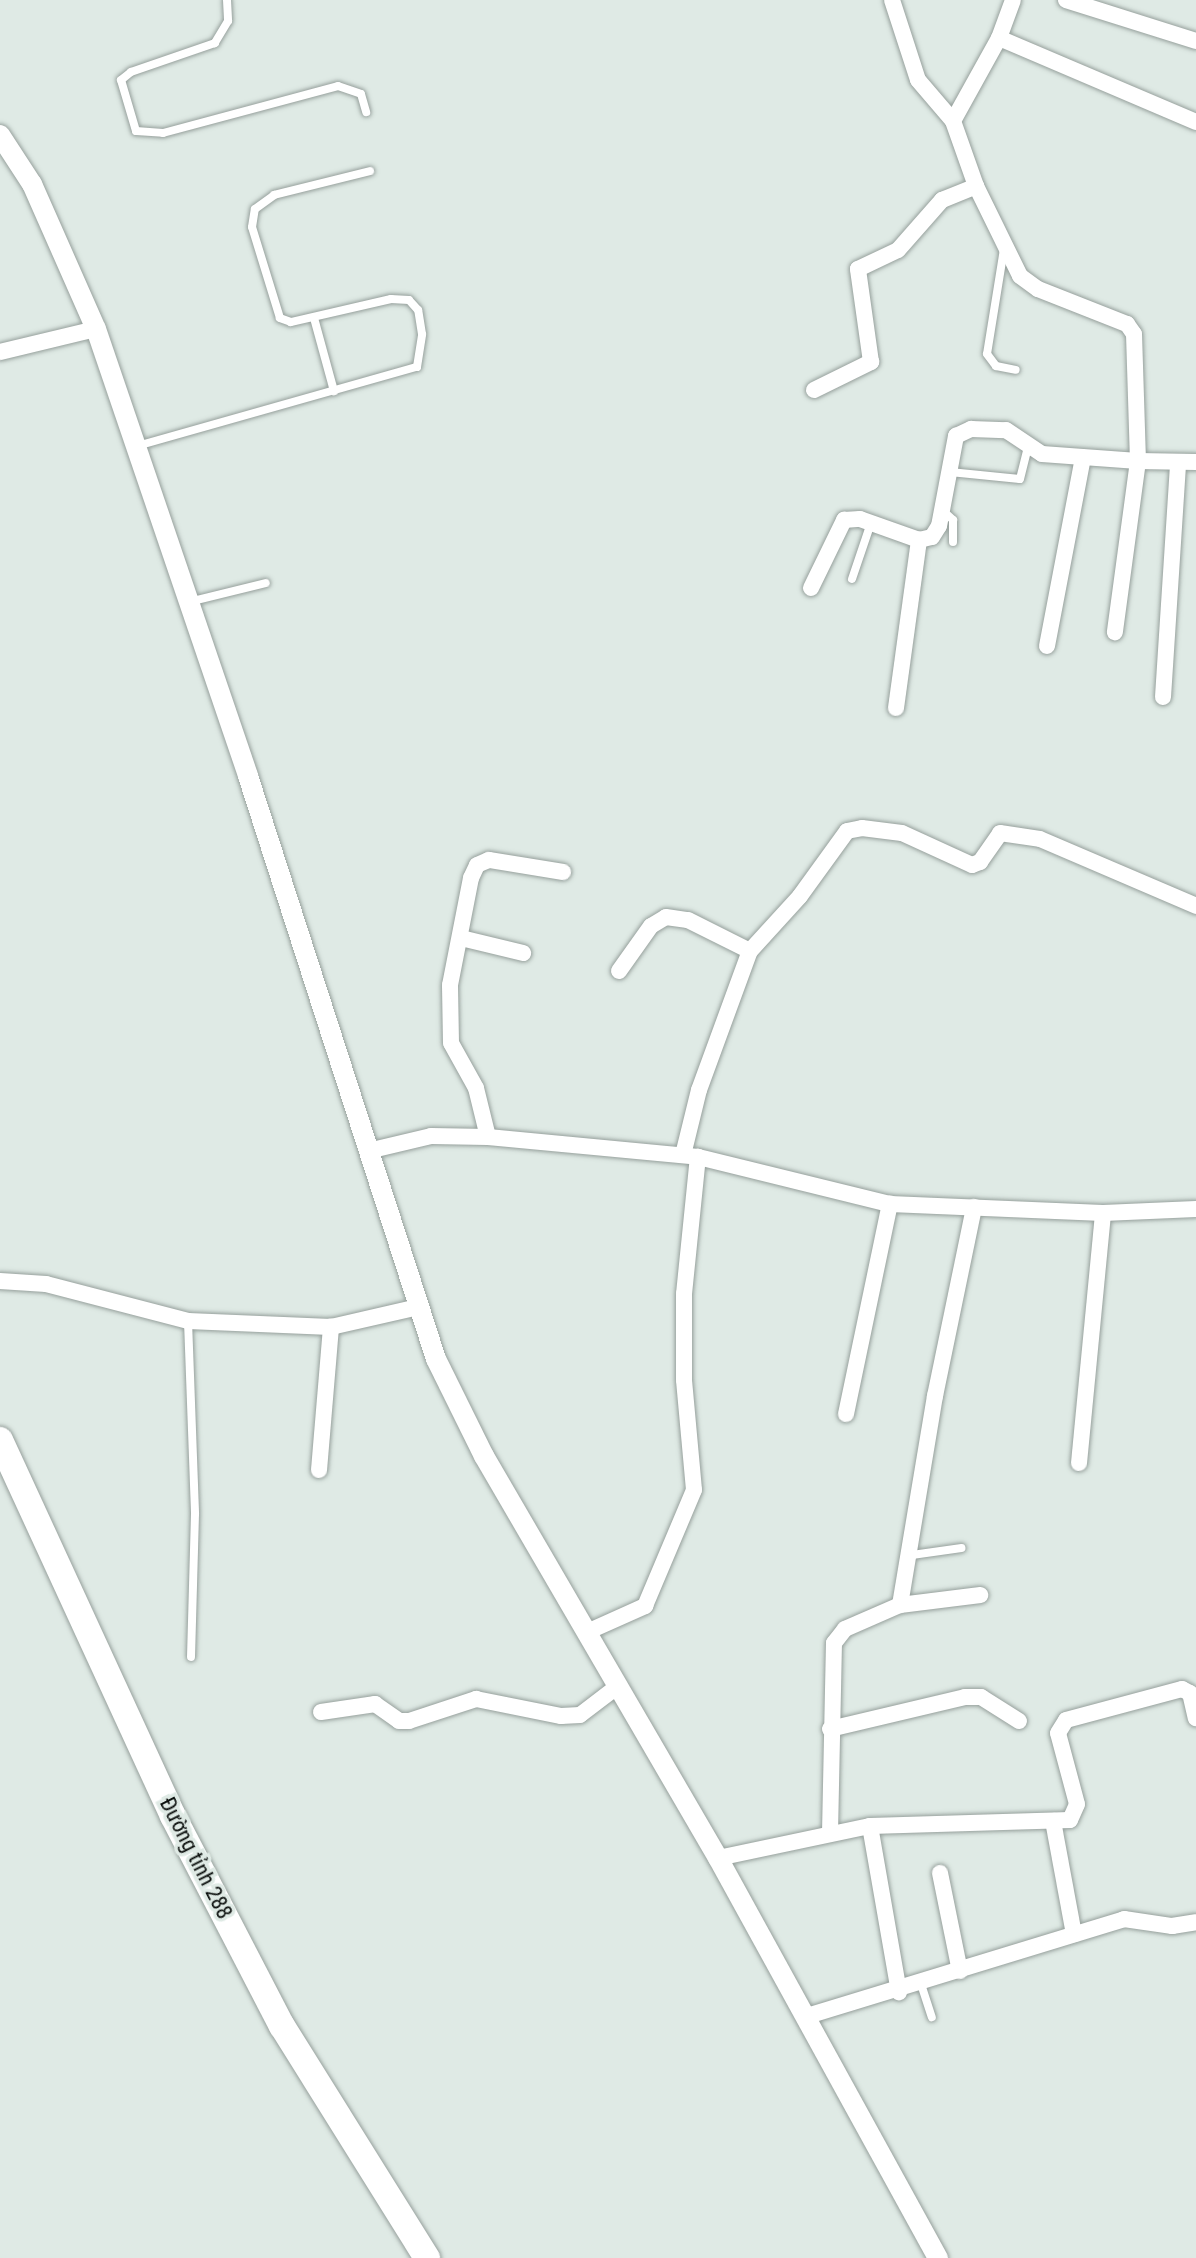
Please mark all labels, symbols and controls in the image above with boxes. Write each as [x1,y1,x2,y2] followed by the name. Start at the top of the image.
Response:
[154,1793,238,1923] street label: Đường tỉnh 288

